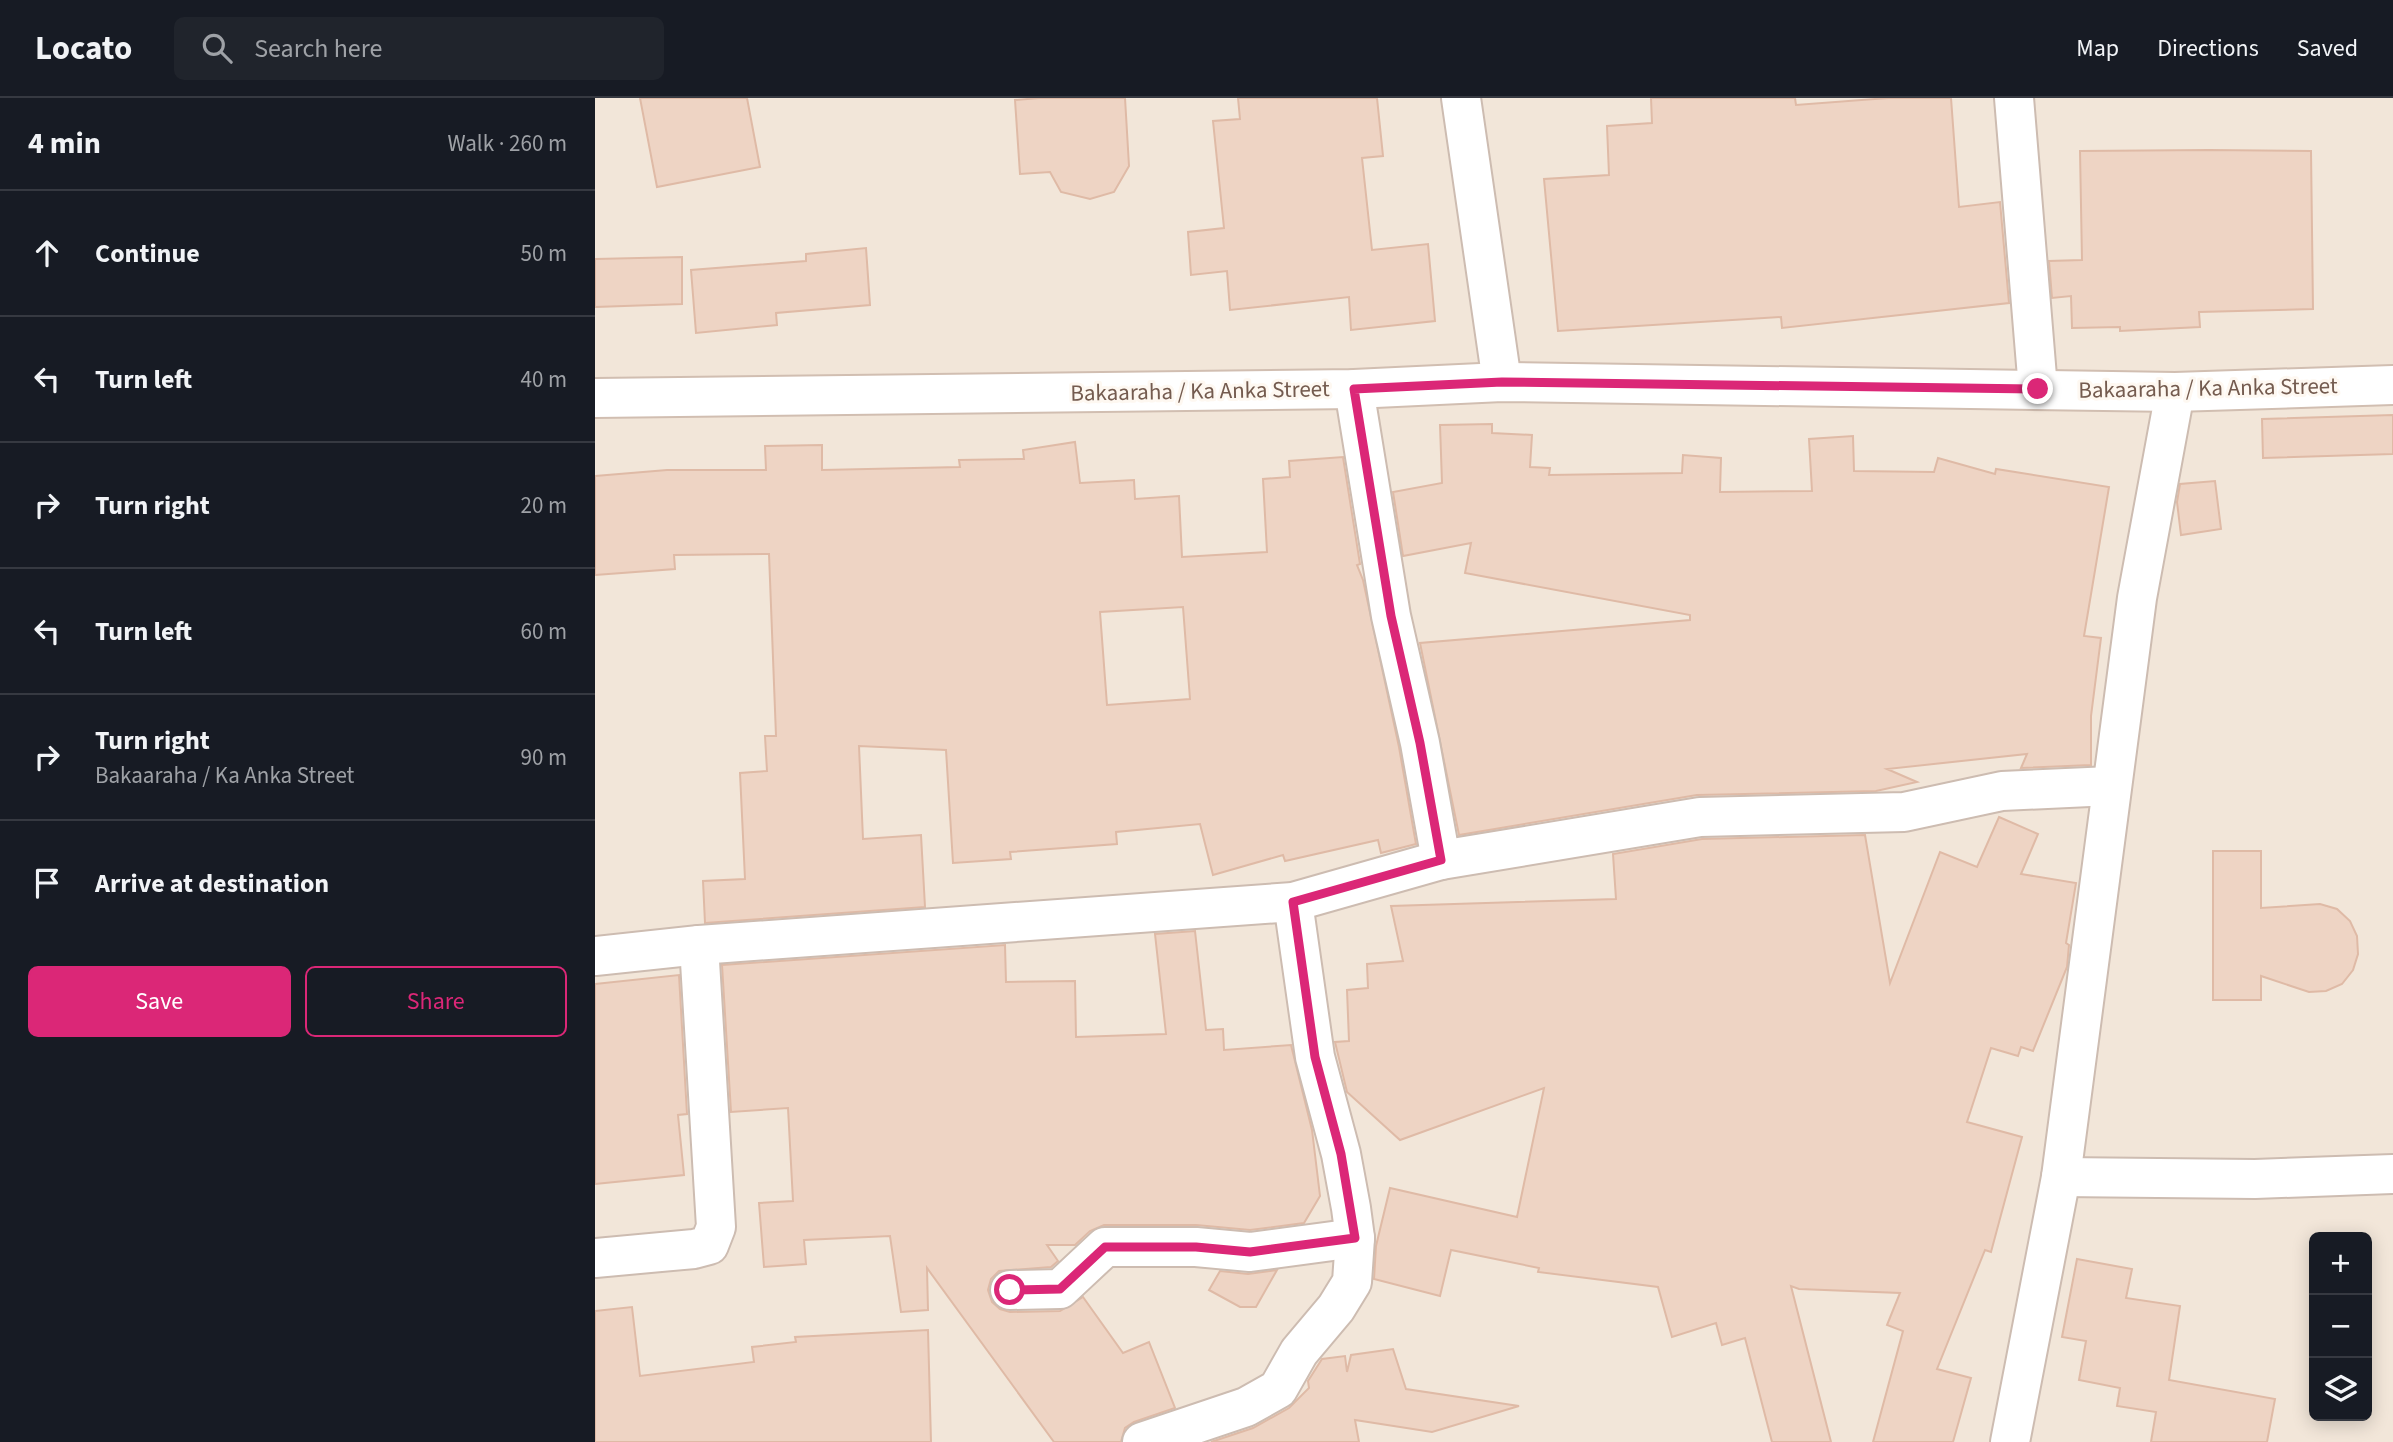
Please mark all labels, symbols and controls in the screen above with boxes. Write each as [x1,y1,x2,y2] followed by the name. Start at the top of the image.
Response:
[174,17,664,80] search box
[35,25,132,72] text: Locato
[198,29,236,67] icon: search
[254,30,382,67] text: Search here
[2076,31,2119,66] text: Map
[2157,31,2259,66] text: Directions
[2297,31,2358,66] text: Saved
[28,122,101,165] text: 4 min
[448,127,567,160] text: Walk · 260 m
[28,234,66,272] icon: ahead
[95,235,200,272] text: Continue
[520,237,567,270] text: 50 m
[28,360,66,398] icon: left
[95,361,192,398] text: Turn left
[520,363,567,396] text: 40 m
[2078,369,2338,407] street label: Bakaaraha / Ka Anka Street
[1070,372,1330,410] street label: Bakaaraha / Ka Anka Street
[2022,373,2053,404] route end
[28,486,66,524] icon: right
[95,487,210,524] text: Turn right
[520,489,567,522] text: 20 m
[28,612,66,650] icon: left
[95,613,192,650] text: Turn left
[520,615,567,648] text: 60 m
[95,722,210,759] text: Turn right
[28,738,66,776] icon: right
[520,741,567,774] text: 90 m
[95,759,354,792] text: Bakaaraha / Ka Anka Street
[28,864,66,902] icon: arrive
[95,865,329,902] text: Arrive at destination
[28,966,291,1037] button: Save
[305,966,567,1037] button: Share
[2309,1232,2372,1421] map controls
[2309,1232,2372,1295] button: +
[994,1274,1025,1305] route start
[2309,1295,2372,1358] button: −
[2309,1358,2372,1421] button: layers

